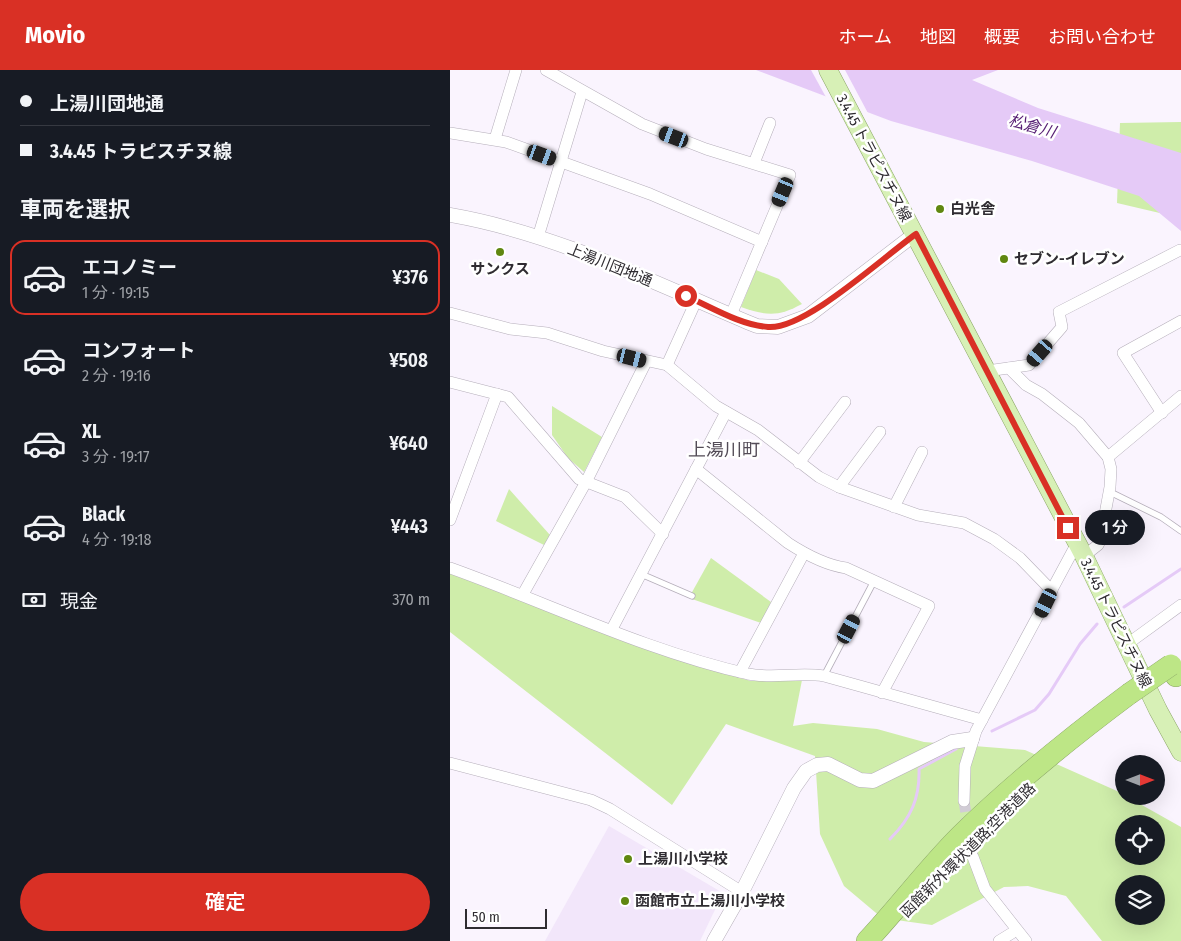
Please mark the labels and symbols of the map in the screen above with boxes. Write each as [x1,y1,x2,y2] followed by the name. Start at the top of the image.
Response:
[833,91,915,225] street label: 3.4.45 トラピスチヌ線
[1006,110,1060,142] water label: 松倉川
[657,125,690,149] car
[525,143,558,167] car
[770,175,795,209] car
[950,200,996,218] place label: 白光舎
[934,203,946,215] marker: 白光舎
[565,240,655,290] street label: 上湯川団地通
[494,246,506,258] marker: サンクス
[1014,250,1125,268] place label: セブン-イレブン
[998,253,1010,265] marker: セブン-イレブン
[470,260,530,278] place label: サンクス
[675,285,697,307] route start
[1024,337,1055,369] car
[615,347,648,369] car
[688,439,760,461] district label: 上湯川町
[1086,510,1146,546] callout: 1 分
[1057,517,1079,539] route end
[1077,555,1155,691] street label: 3.4.45 トラピスチヌ線
[1032,586,1059,620] car
[835,612,862,646] car
[1115,755,1165,805] north arrow
[897,779,1039,921] street label: 函館新外環状道路;空港道路
[638,850,728,868] place label: 上湯川小学校
[622,853,634,865] marker: 上湯川小学校
[635,892,785,910] place label: 函館市立上湯川小学校
[619,895,631,907] marker: 函館市立上湯川小学校
[465,906,548,929] scale bar

